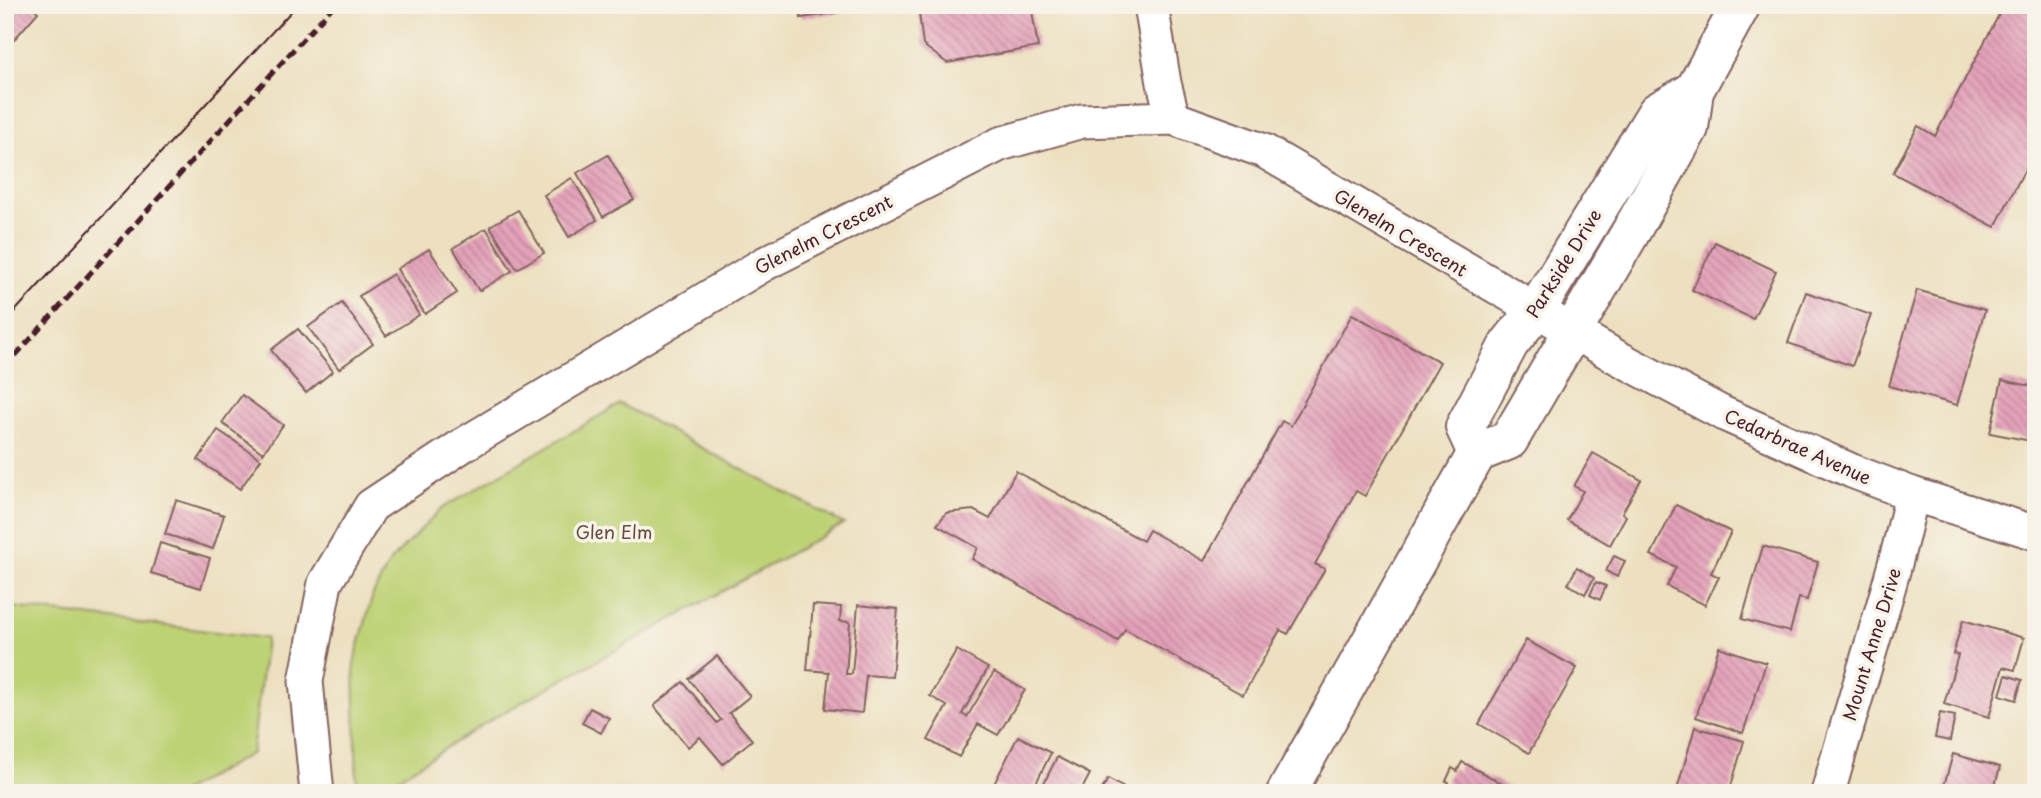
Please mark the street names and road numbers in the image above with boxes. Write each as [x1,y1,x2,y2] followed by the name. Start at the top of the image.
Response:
[1329,181,1473,283] street label: Glenelm Crescent
[749,188,897,280] street label: Glenelm Crescent
[1519,203,1607,323] street label: Parkside Drive
[1720,402,1876,491] street label: Cedarbrae Avenue
[1835,564,1907,724] street label: Mount Anne Drive

